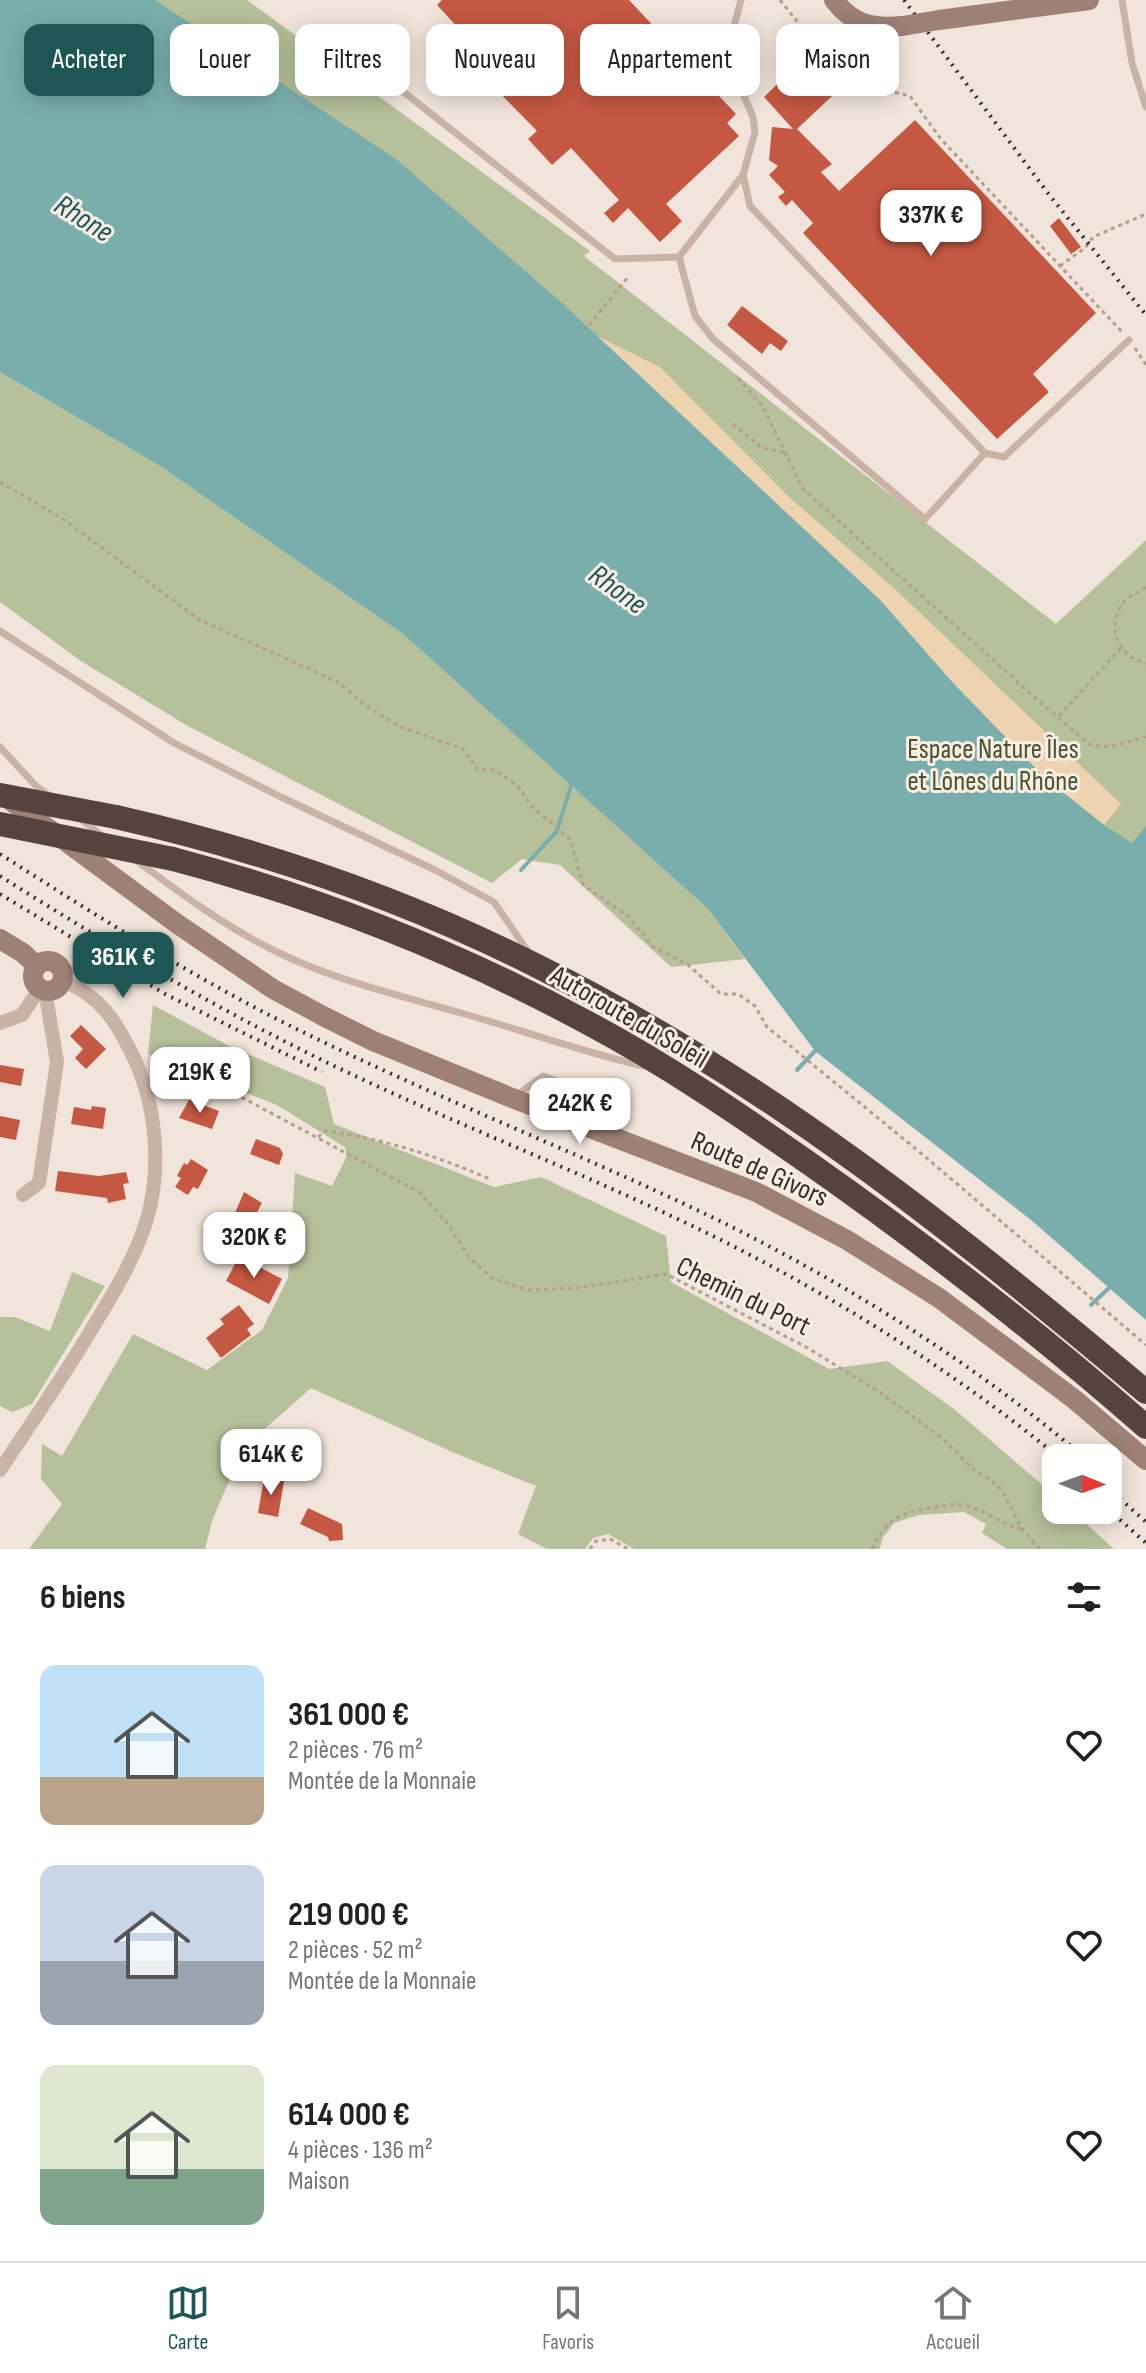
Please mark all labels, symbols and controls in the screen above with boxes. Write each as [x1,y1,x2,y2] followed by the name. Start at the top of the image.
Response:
[24,24,154,96] chip: Acheter
[170,24,279,96] chip: Louer
[295,24,410,96] chip: Filtres
[426,24,564,96] chip: Nouveau
[580,24,760,96] chip: Appartement
[776,24,899,96] chip: Maison
[47,187,120,251] water label: Rhone
[866,190,996,258] pin: 337K €
[898,200,964,231] text: 337K €
[582,557,654,623] water label: Rhone
[907,733,1079,798] park label: Espace Nature Îles et Lônes du Rhône
[58,932,188,1000] pin: 361K €
[91,942,155,973] text: 361K €
[544,958,714,1076] street label: Autoroute du Soleil
[135,1047,265,1115] pin: 219K €
[168,1057,232,1088] text: 219K €
[515,1078,645,1146] pin: 242K €
[547,1088,613,1119] text: 242K €
[686,1125,833,1214] street label: Route de Givors
[189,1212,319,1280] pin: 320K €
[221,1222,287,1253] text: 320K €
[671,1250,816,1343] street label: Chemin du Port
[206,1429,336,1497] pin: 614K €
[239,1439,303,1470] text: 614K €
[1042,1444,1122,1524] north arrow
[1042,1444,1122,1524] map controls
[1062,1575,1106,1619] icon: filters
[40,1577,126,1618] text: 6 biens
[288,1694,409,1735] text: 361 000 €
[104,1697,200,1793] icon: home
[1062,1723,1106,1767] icon: heart
[288,1735,423,1766] text: 2 pièces · 76 m²
[288,1766,477,1797] text: Montée de la Monnaie
[288,1894,409,1935] text: 219 000 €
[104,1897,200,1993] icon: home
[1062,1923,1106,1967] icon: heart
[288,1935,422,1966] text: 2 pièces · 52 m²
[288,1966,477,1997] text: Montée de la Monnaie
[288,2094,410,2135] text: 614 000 €
[104,2097,200,2193] icon: home
[1062,2123,1106,2167] icon: heart
[288,2135,433,2166] text: 4 pièces · 136 m²
[288,2166,350,2197] text: Maison
[166,2281,210,2356] tab: Carte
[542,2281,594,2356] tab: Favoris
[926,2281,980,2356] tab: Accueil

